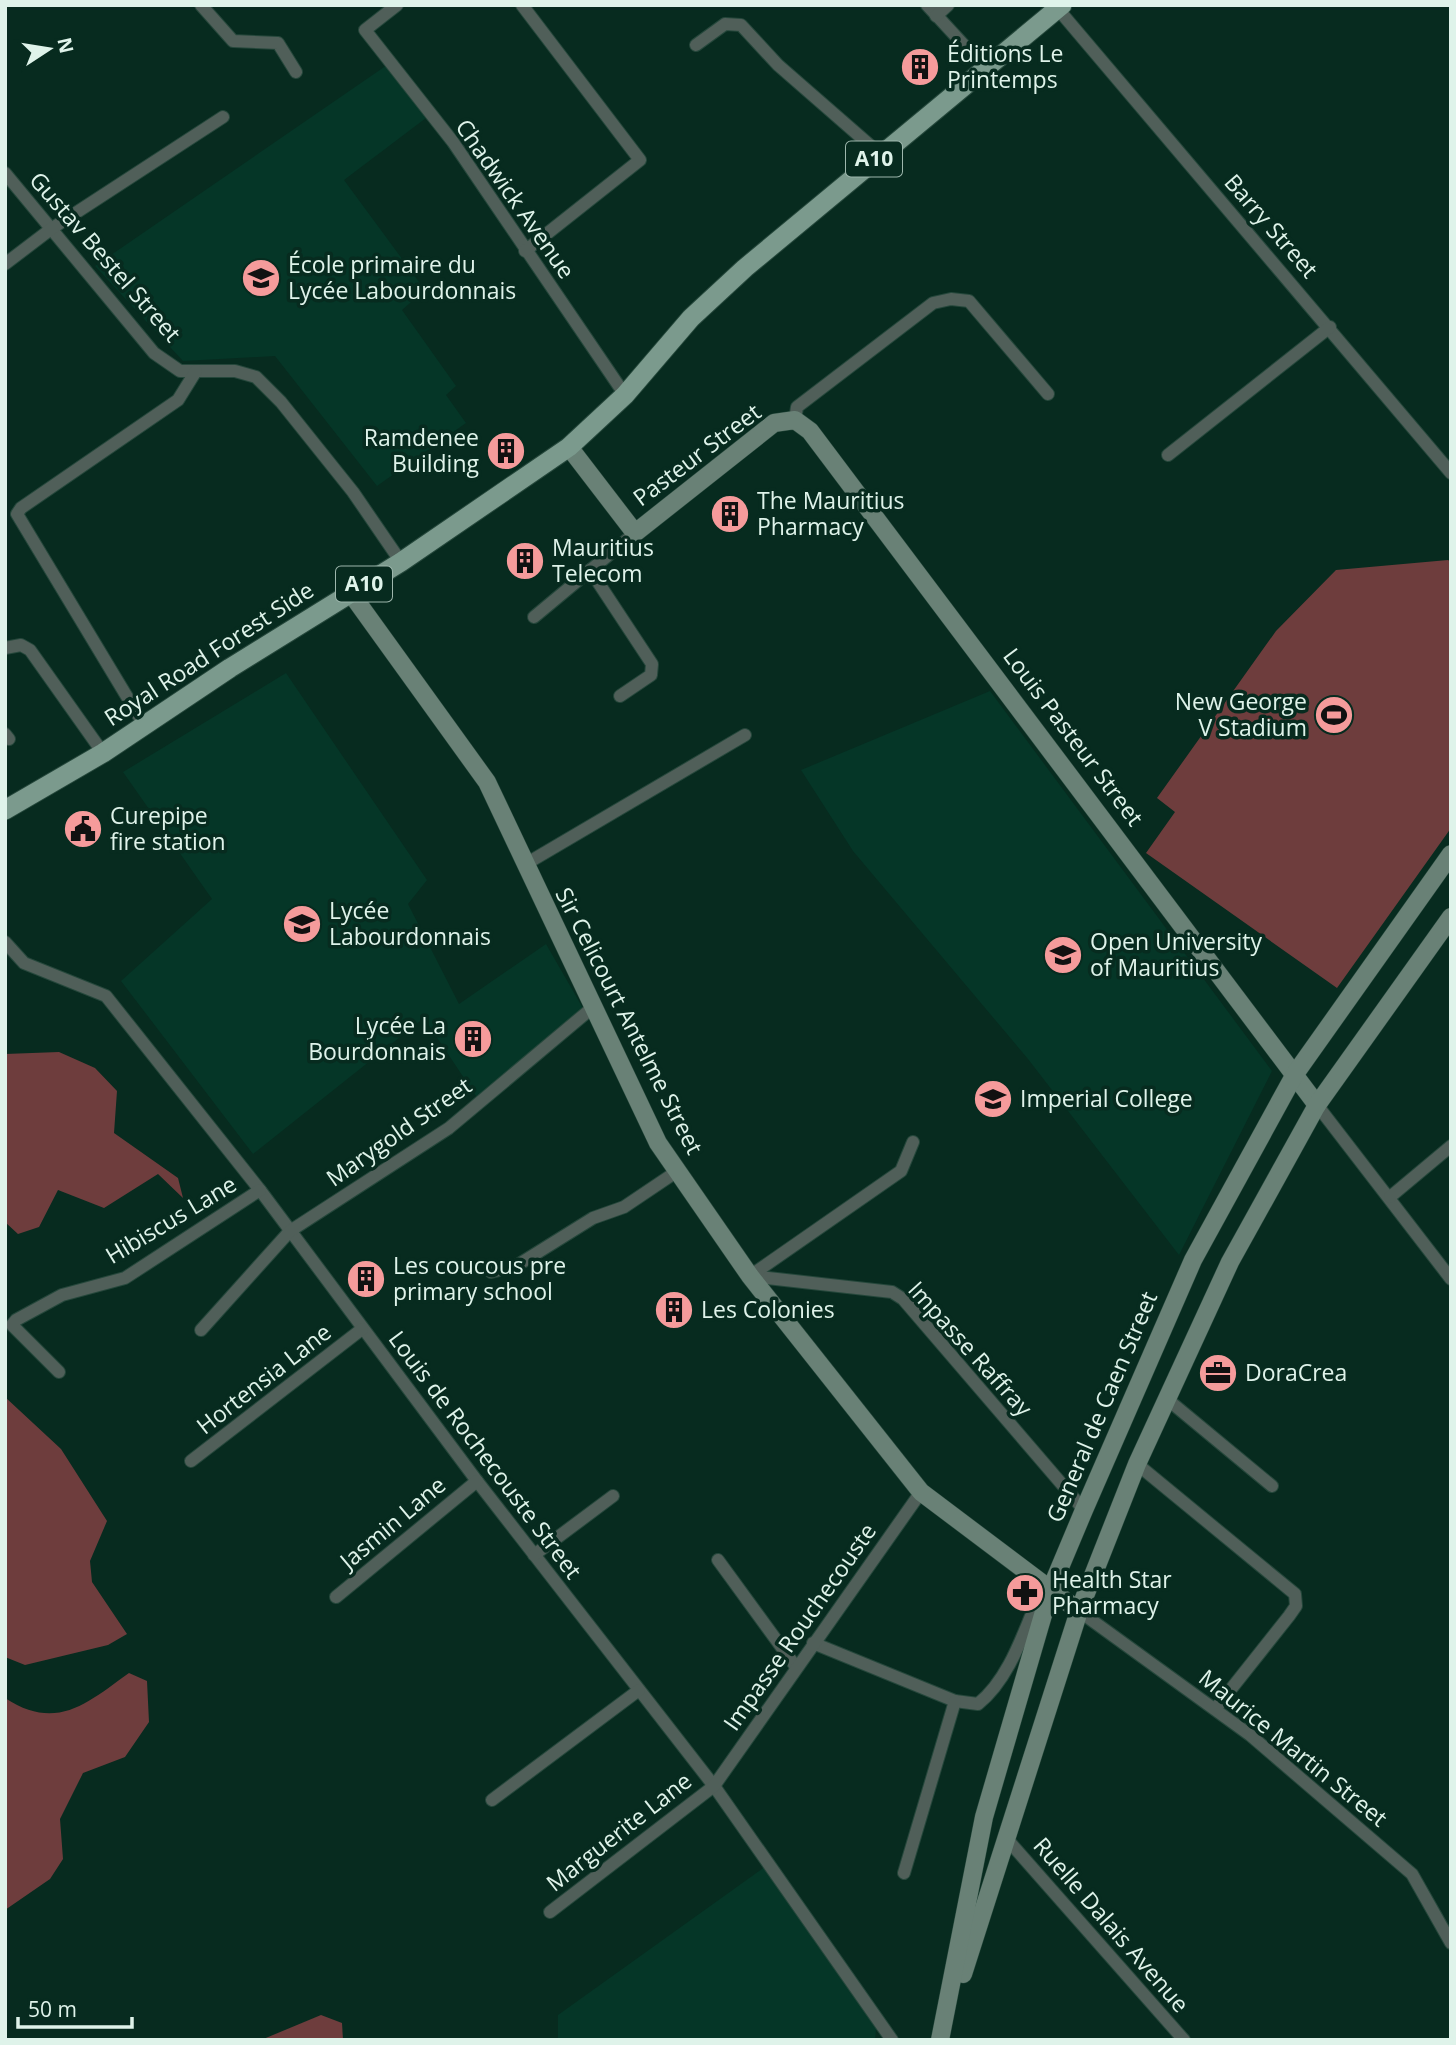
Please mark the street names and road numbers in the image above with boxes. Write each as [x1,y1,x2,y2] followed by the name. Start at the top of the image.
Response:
[449,112,583,285] street label: Chadwick Avenue
[846,142,902,176] road number: A10
[23,164,189,348] street label: Gustav Bestel Street
[1218,166,1326,284] street label: Barry Street
[626,396,767,513] street label: Pasteur Street
[336,566,392,602] road number: A10
[98,573,319,733] street label: Royal Road Forest Side
[996,641,1151,832] street label: Louis Pasteur Street
[549,882,711,1159] street label: Sir Celicourt Antelme Street
[319,1069,478,1193] street label: Marygold Street
[99,1167,242,1271] street label: Hibiscus Lane
[901,1274,1040,1423] street label: Impasse Raffray
[1038,1286,1164,1527] street label: General de Caen Street
[189,1316,337,1441] street label: Hortensia Lane
[382,1324,590,1585] street label: Louis de Rochecouste Street
[331,1469,452,1577] street label: Jasmin Lane
[715,1516,883,1737] street label: Impasse Rouchecouste
[1193,1661,1395,1833] street label: Maurice Martin Street
[539,1764,698,1898] street label: Marguerite Lane
[1027,1830,1197,2019] street label: Ruelle Dalais Avenue

